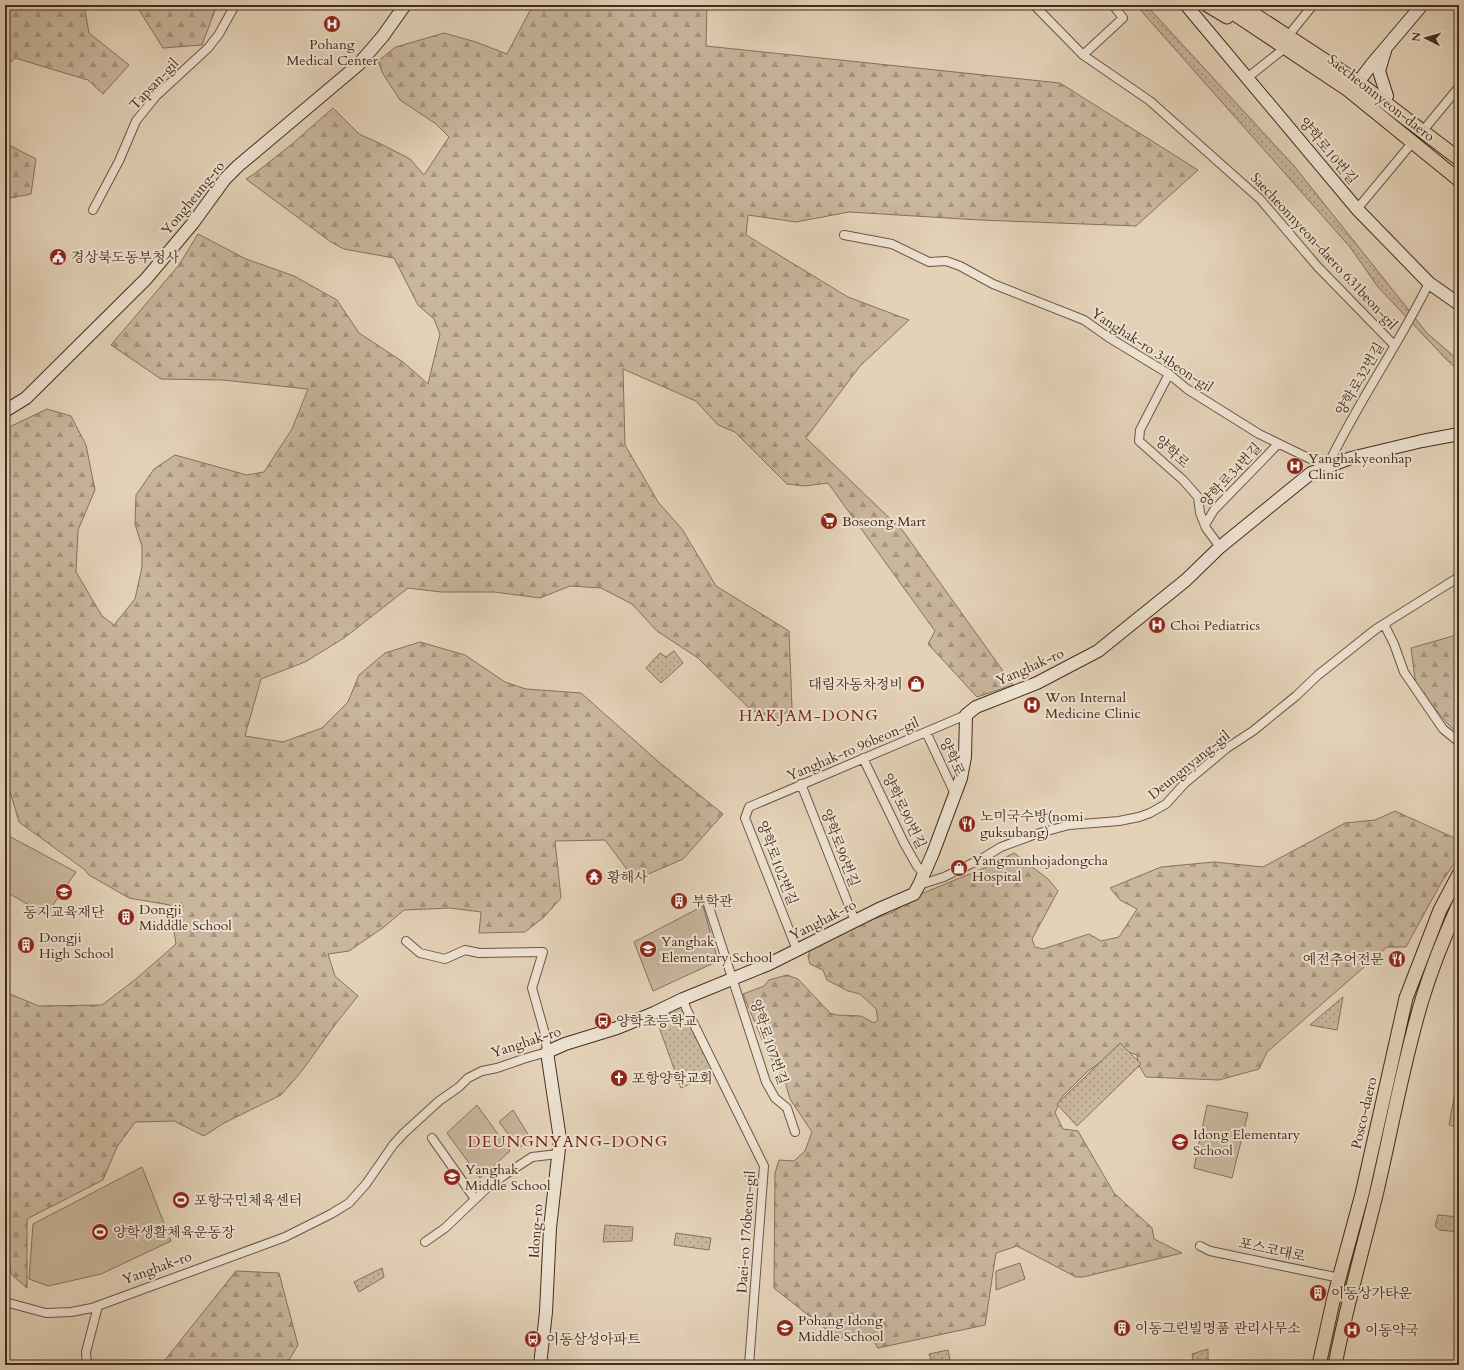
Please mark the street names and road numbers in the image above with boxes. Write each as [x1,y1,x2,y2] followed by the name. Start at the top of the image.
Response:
[1323,50,1439,146] street label: Saecheonnyeon-daero
[125,54,183,114] street label: Tapsan-gil
[1294,113,1362,189] street label: 양학로10번길
[157,157,229,239] street label: Yongheung-ro
[1246,169,1402,334] street label: Saecheonnyeon-daero 631beon-gil
[1087,303,1217,397] street label: Yanghak-ro 34beon-gil
[1331,339,1389,419] street label: 양학로32번길
[1151,431,1194,473] street label: 양학로
[1196,439,1266,511] street label: 양학로34번길
[993,643,1067,690] street label: Yanghak-ro
[784,712,922,785] street label: Yanghak-ro 96beon-gil
[1144,726,1234,804] street label: Deungnyang-gil
[935,735,969,780] street label: 양학로
[877,770,931,852] street label: 양학로90번길
[816,806,864,890] street label: 양학로96번길
[752,818,802,908] street label: 양학로102번길
[786,895,860,945] street label: Yanghak-ro
[746,997,792,1087] street label: 양학로107번길
[489,1022,564,1062] street label: Yanghak-ro
[1347,1075,1382,1151] street label: Posco-daero
[732,1170,760,1294] street label: Daei-ro 176beon-gil
[525,1203,547,1259] street label: Idong-ro
[1237,1234,1308,1266] street label: 포스코대로
[120,1247,195,1289] street label: Yanghak-ro

